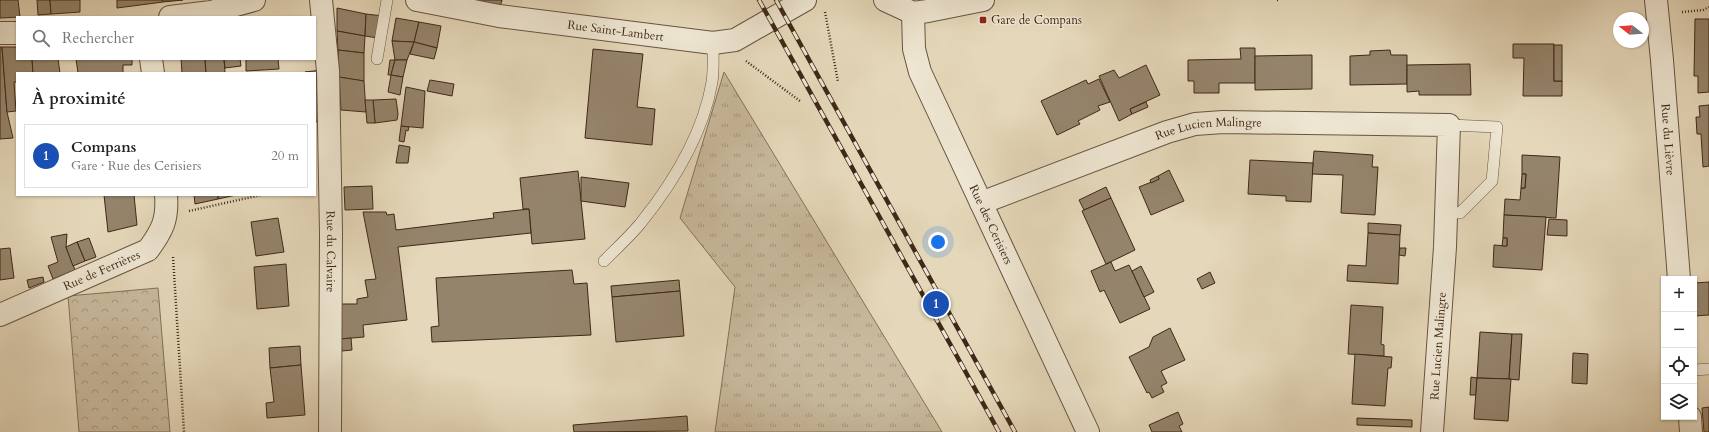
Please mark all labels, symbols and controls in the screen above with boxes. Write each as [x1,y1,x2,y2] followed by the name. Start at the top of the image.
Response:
[991,12,1082,28] place label: Gare de Compans
[1613,12,1649,48] north arrow
[978,15,988,25] marker: Gare de Compans
[16,16,316,60] search box
[566,17,665,45] street label: Rue Saint-Lambert
[30,27,52,49] icon: search
[62,28,134,48] text: Rechercher
[32,87,126,110] text: À proximité
[1657,103,1679,176] street label: Rue du Lièvre
[1153,114,1262,144] street label: Rue Lucien Malingre
[71,137,136,157] text: Compans
[43,147,49,165] text: 1
[271,147,299,165] text: 20 m
[71,157,201,175] text: Gare · Rue des Cerisiers
[966,182,1017,267] street label: Rue des Cerisiers
[323,211,339,293] street label: Rue du Calvaire
[928,232,948,252] your location
[61,246,143,294] street label: Rue de Ferrières
[1661,276,1697,420] map controls
[1661,276,1697,312] button: +
[923,289,949,319] pin: 1
[1426,292,1450,400] street label: Rue Lucien Malingre
[1661,312,1697,348] button: −
[1661,348,1697,384] button: locate
[1661,384,1697,420] button: layers

